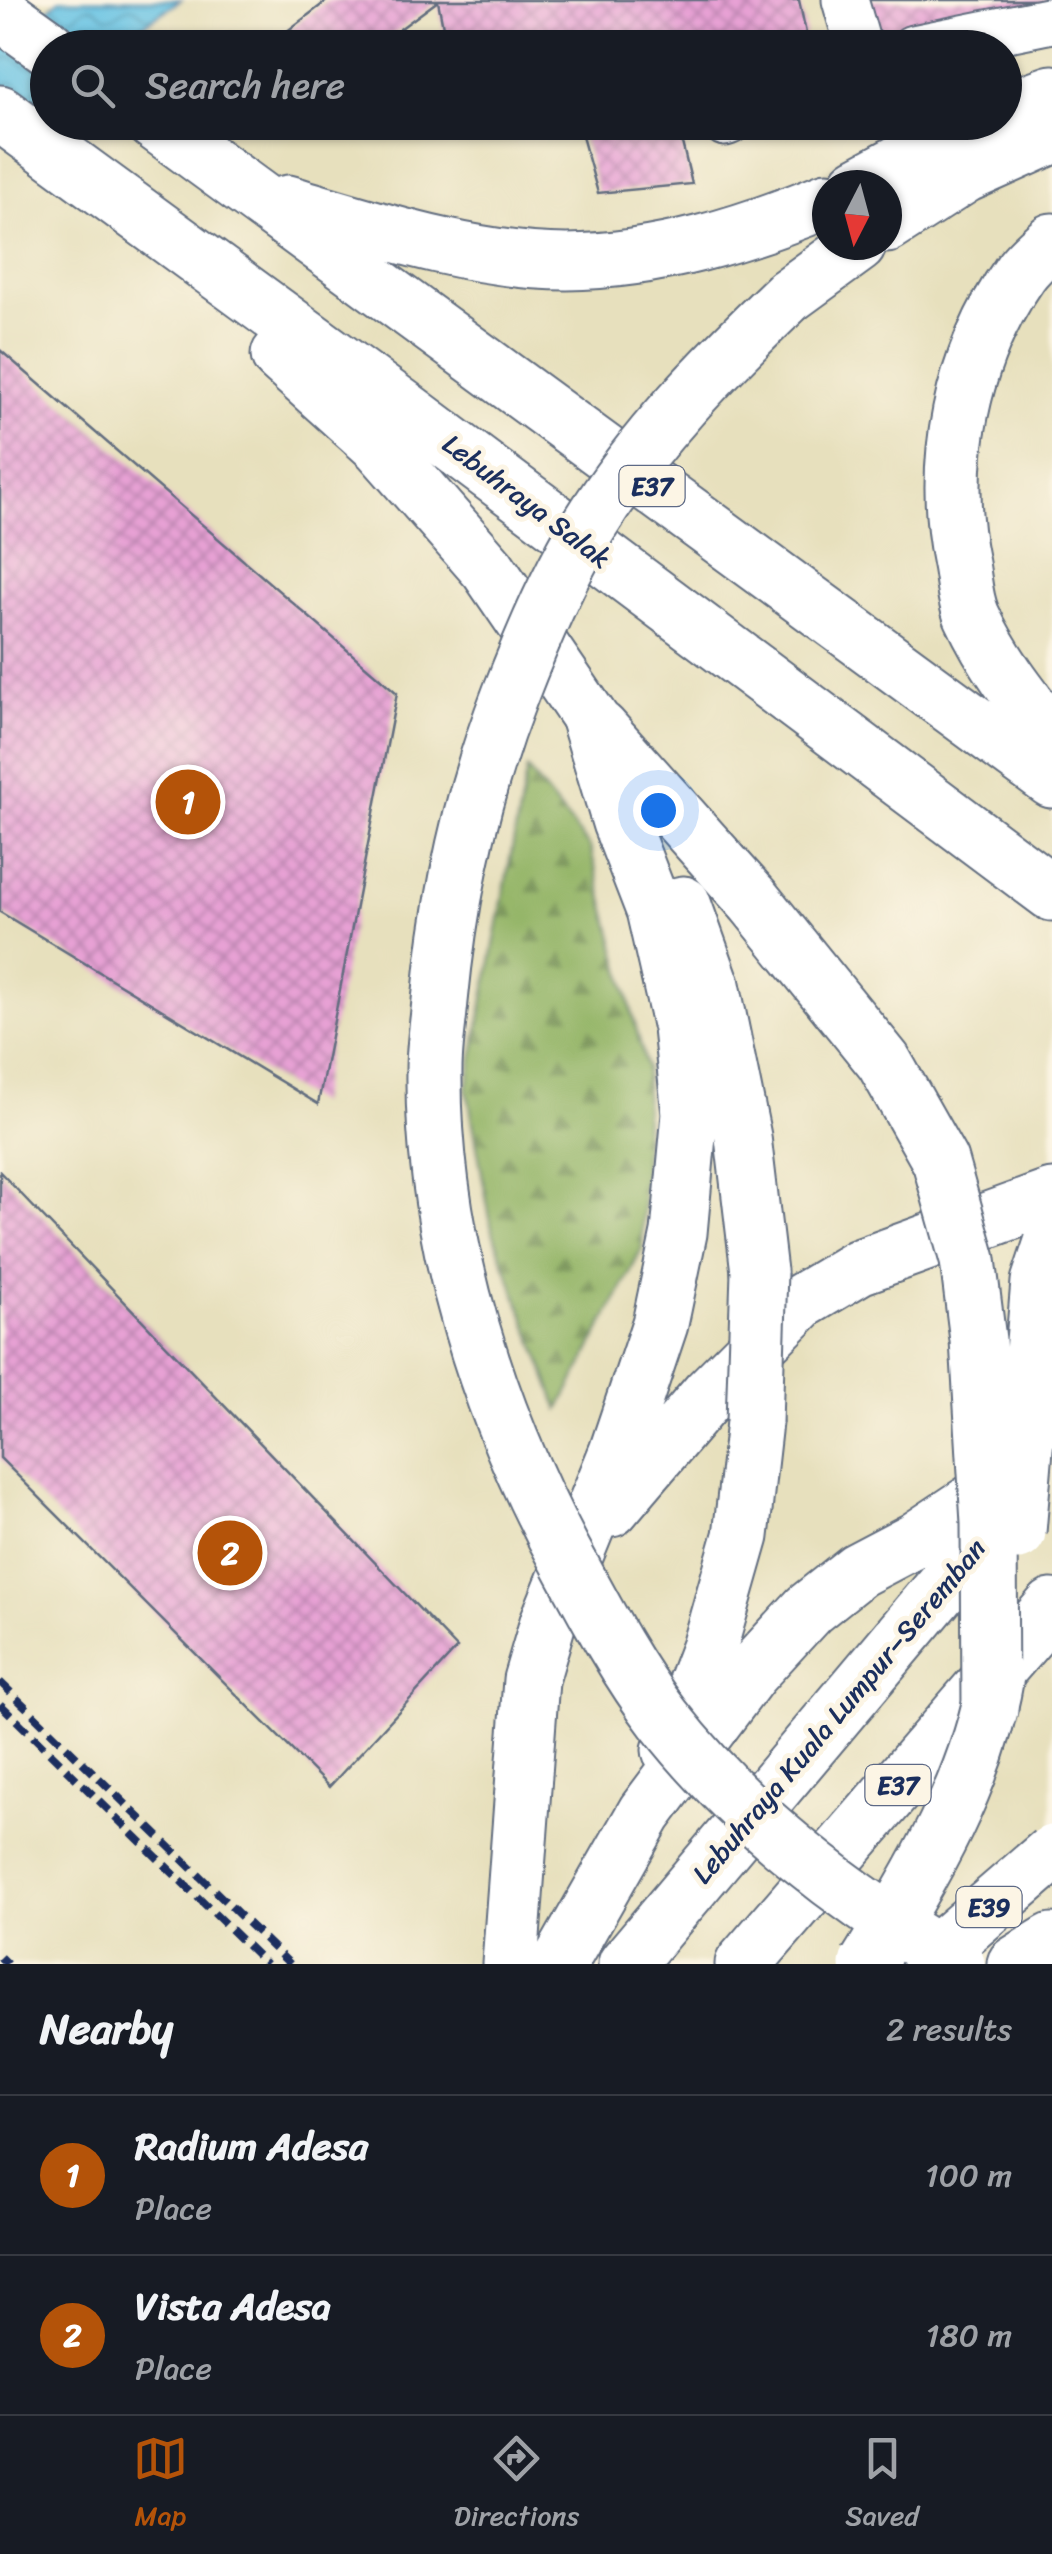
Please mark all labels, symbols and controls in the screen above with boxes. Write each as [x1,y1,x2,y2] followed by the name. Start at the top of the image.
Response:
[30,30,1022,140] search box
[145,52,345,119] text: Search here
[65,58,120,113] icon: search
[812,170,902,260] north arrow
[431,421,623,581] street label: Lebuhraya Salak
[620,466,684,506] road number: E37
[156,764,220,840] pin: 1
[633,785,684,836] your location
[198,1516,262,1590] pin: 2
[679,1527,999,1895] street label: Lebuhraya Kuala Lumpur–Seremban
[866,1765,930,1805] road number: E37
[956,1887,1022,1927] road number: E39
[40,1992,173,2066] text: Nearby
[886,2001,1012,2058] text: 2 results
[135,2113,368,2180] text: Radium Adesa
[66,2147,79,2204] text: 1
[925,2147,1012,2204] text: 100 m
[135,2180,212,2237] text: Place
[135,2273,331,2340] text: Vista Adesa
[63,2307,82,2364] text: 2
[926,2307,1012,2364] text: 180 m
[135,2340,212,2397] text: Place
[133,2431,188,2540] tab: Map
[454,2431,579,2540] tab: Directions
[845,2431,919,2540] tab: Saved

